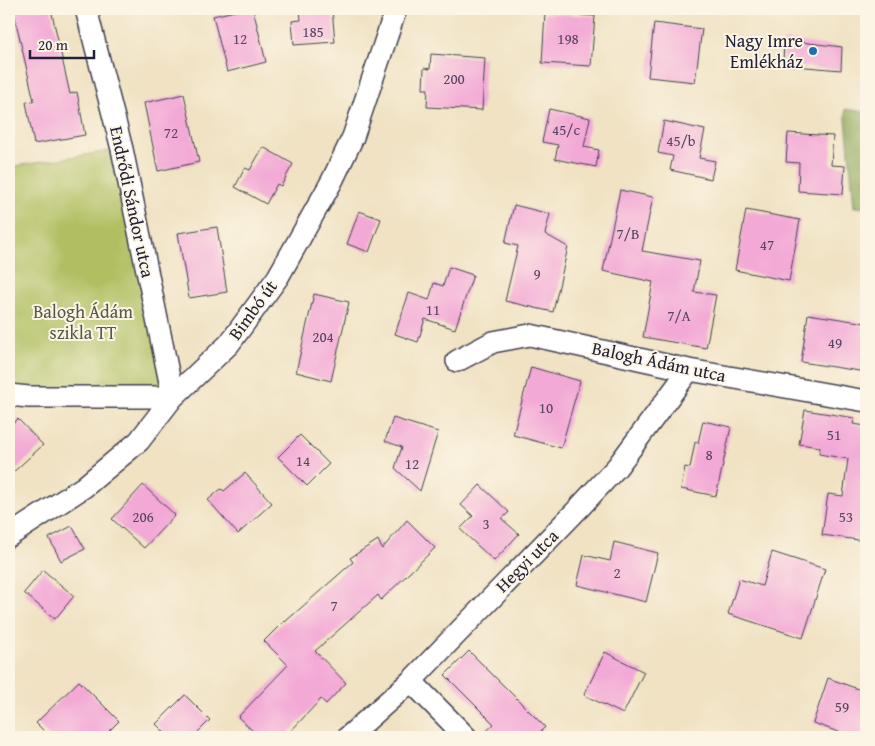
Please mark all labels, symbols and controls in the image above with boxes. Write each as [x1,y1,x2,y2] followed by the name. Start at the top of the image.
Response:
[302,21,324,42] house number: 185
[725,27,803,75] place label: Nagy Imre Emlékház
[30,28,94,60] scale bar
[233,28,247,49] house number: 12
[557,28,579,49] house number: 198
[38,34,69,55] text: 20 m
[807,45,819,57] marker: Nagy Imre Emlékház
[443,68,465,89] house number: 200
[552,119,580,140] house number: 45/c
[164,122,178,143] house number: 72
[103,124,162,281] street label: Endrődi Sándor utca
[666,130,696,151] house number: 45/b
[617,223,639,244] house number: 7/B
[760,234,774,255] house number: 47
[533,263,541,284] house number: 9
[222,274,284,345] street label: Bimbó út
[33,298,133,346] park label: Balogh Ádám szikla TT
[426,299,440,320] house number: 11
[667,305,691,326] house number: 7/A
[312,326,334,347] house number: 204
[828,332,842,353] house number: 49
[590,334,729,389] street label: Balogh Ádám utca
[539,397,553,418] house number: 10
[827,424,841,445] house number: 51
[705,444,713,465] house number: 8
[296,450,310,471] house number: 14
[405,453,419,474] house number: 12
[132,506,154,527] house number: 206
[839,506,853,527] house number: 53
[482,513,490,534] house number: 3
[489,523,565,598] street label: Hegyi utca
[613,562,621,583] house number: 2
[330,595,338,616] house number: 7
[835,696,849,717] house number: 59

